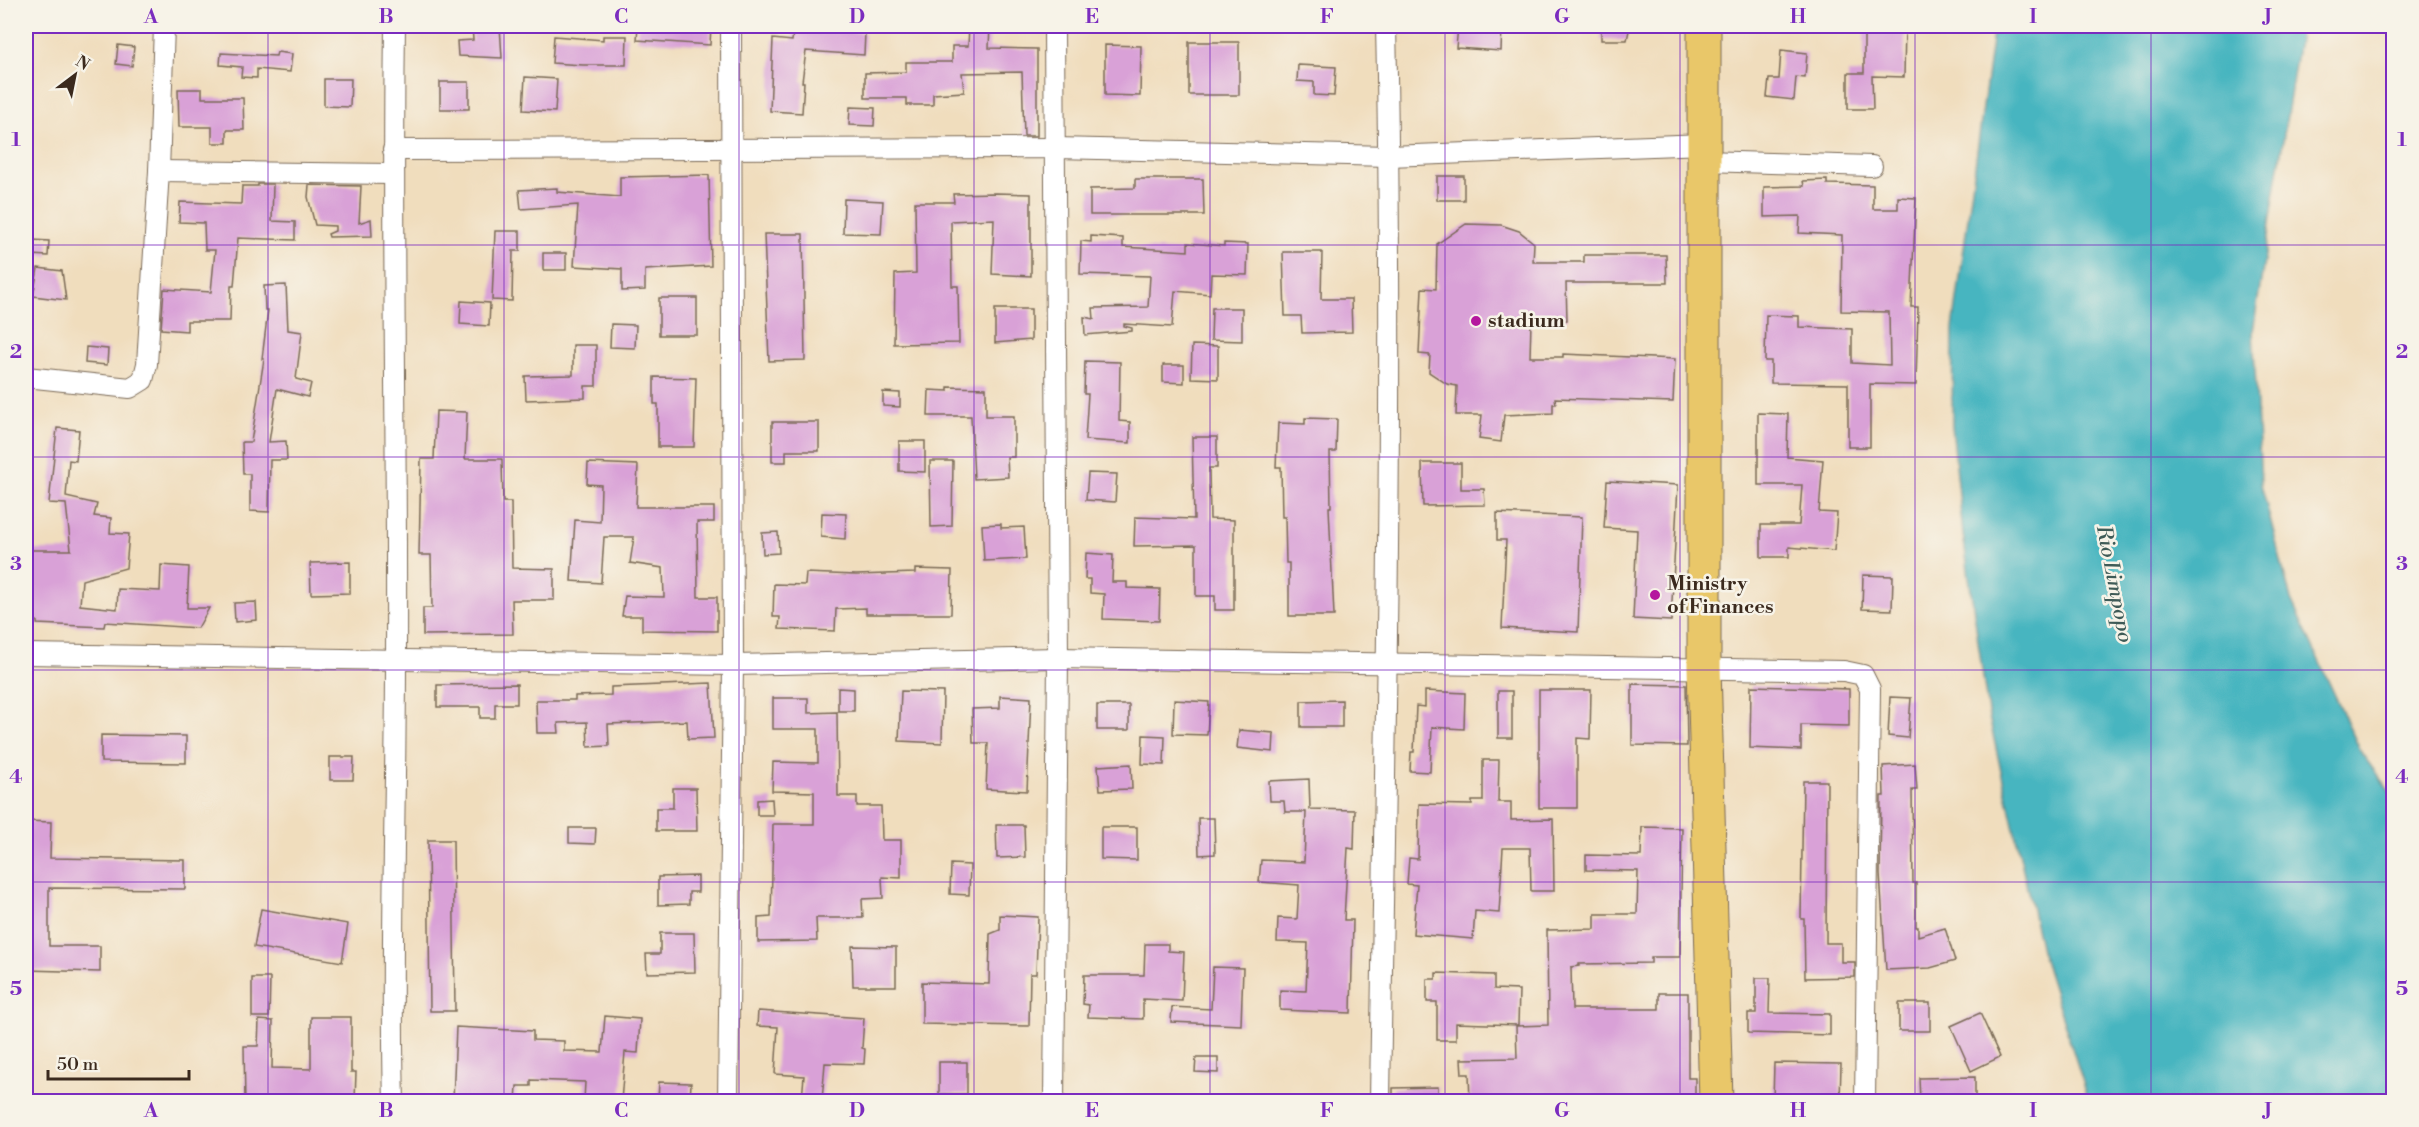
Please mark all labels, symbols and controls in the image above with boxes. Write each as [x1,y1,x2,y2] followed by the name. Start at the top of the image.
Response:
[143,5,159,30] text: A
[378,5,394,30] text: B
[614,5,628,30] text: C
[849,5,865,30] text: D
[1085,5,1099,30] text: E
[1320,5,1334,30] text: F
[1554,5,1570,30] text: G
[1790,5,1807,30] text: H
[2029,5,2037,30] text: I
[2261,5,2272,30] text: J
[45,45,105,105] north arrow
[72,51,93,75] text: N
[11,128,21,153] text: 1
[2397,128,2407,153] text: 1
[1488,309,1565,334] place label: stadium
[1469,314,1483,328] marker: stadium
[10,340,22,365] text: 2
[2396,340,2408,365] text: 2
[2090,522,2138,645] water label: Rio Limpopo
[10,552,22,577] text: 3
[2396,552,2408,577] text: 3
[1667,572,1774,620] place label: Ministry of Finances
[1648,588,1662,602] marker: Ministry of Finances
[9,765,23,790] text: 4
[2395,765,2409,790] text: 4
[10,977,22,1002] text: 5
[2396,977,2408,1002] text: 5
[48,1043,189,1081] scale bar
[57,1053,99,1076] text: 50 m
[143,1099,159,1124] text: A
[378,1099,394,1124] text: B
[614,1099,628,1124] text: C
[849,1099,865,1124] text: D
[1085,1099,1099,1124] text: E
[1320,1099,1334,1124] text: F
[1554,1099,1570,1124] text: G
[1790,1099,1807,1124] text: H
[2029,1099,2037,1124] text: I
[2261,1099,2272,1124] text: J

